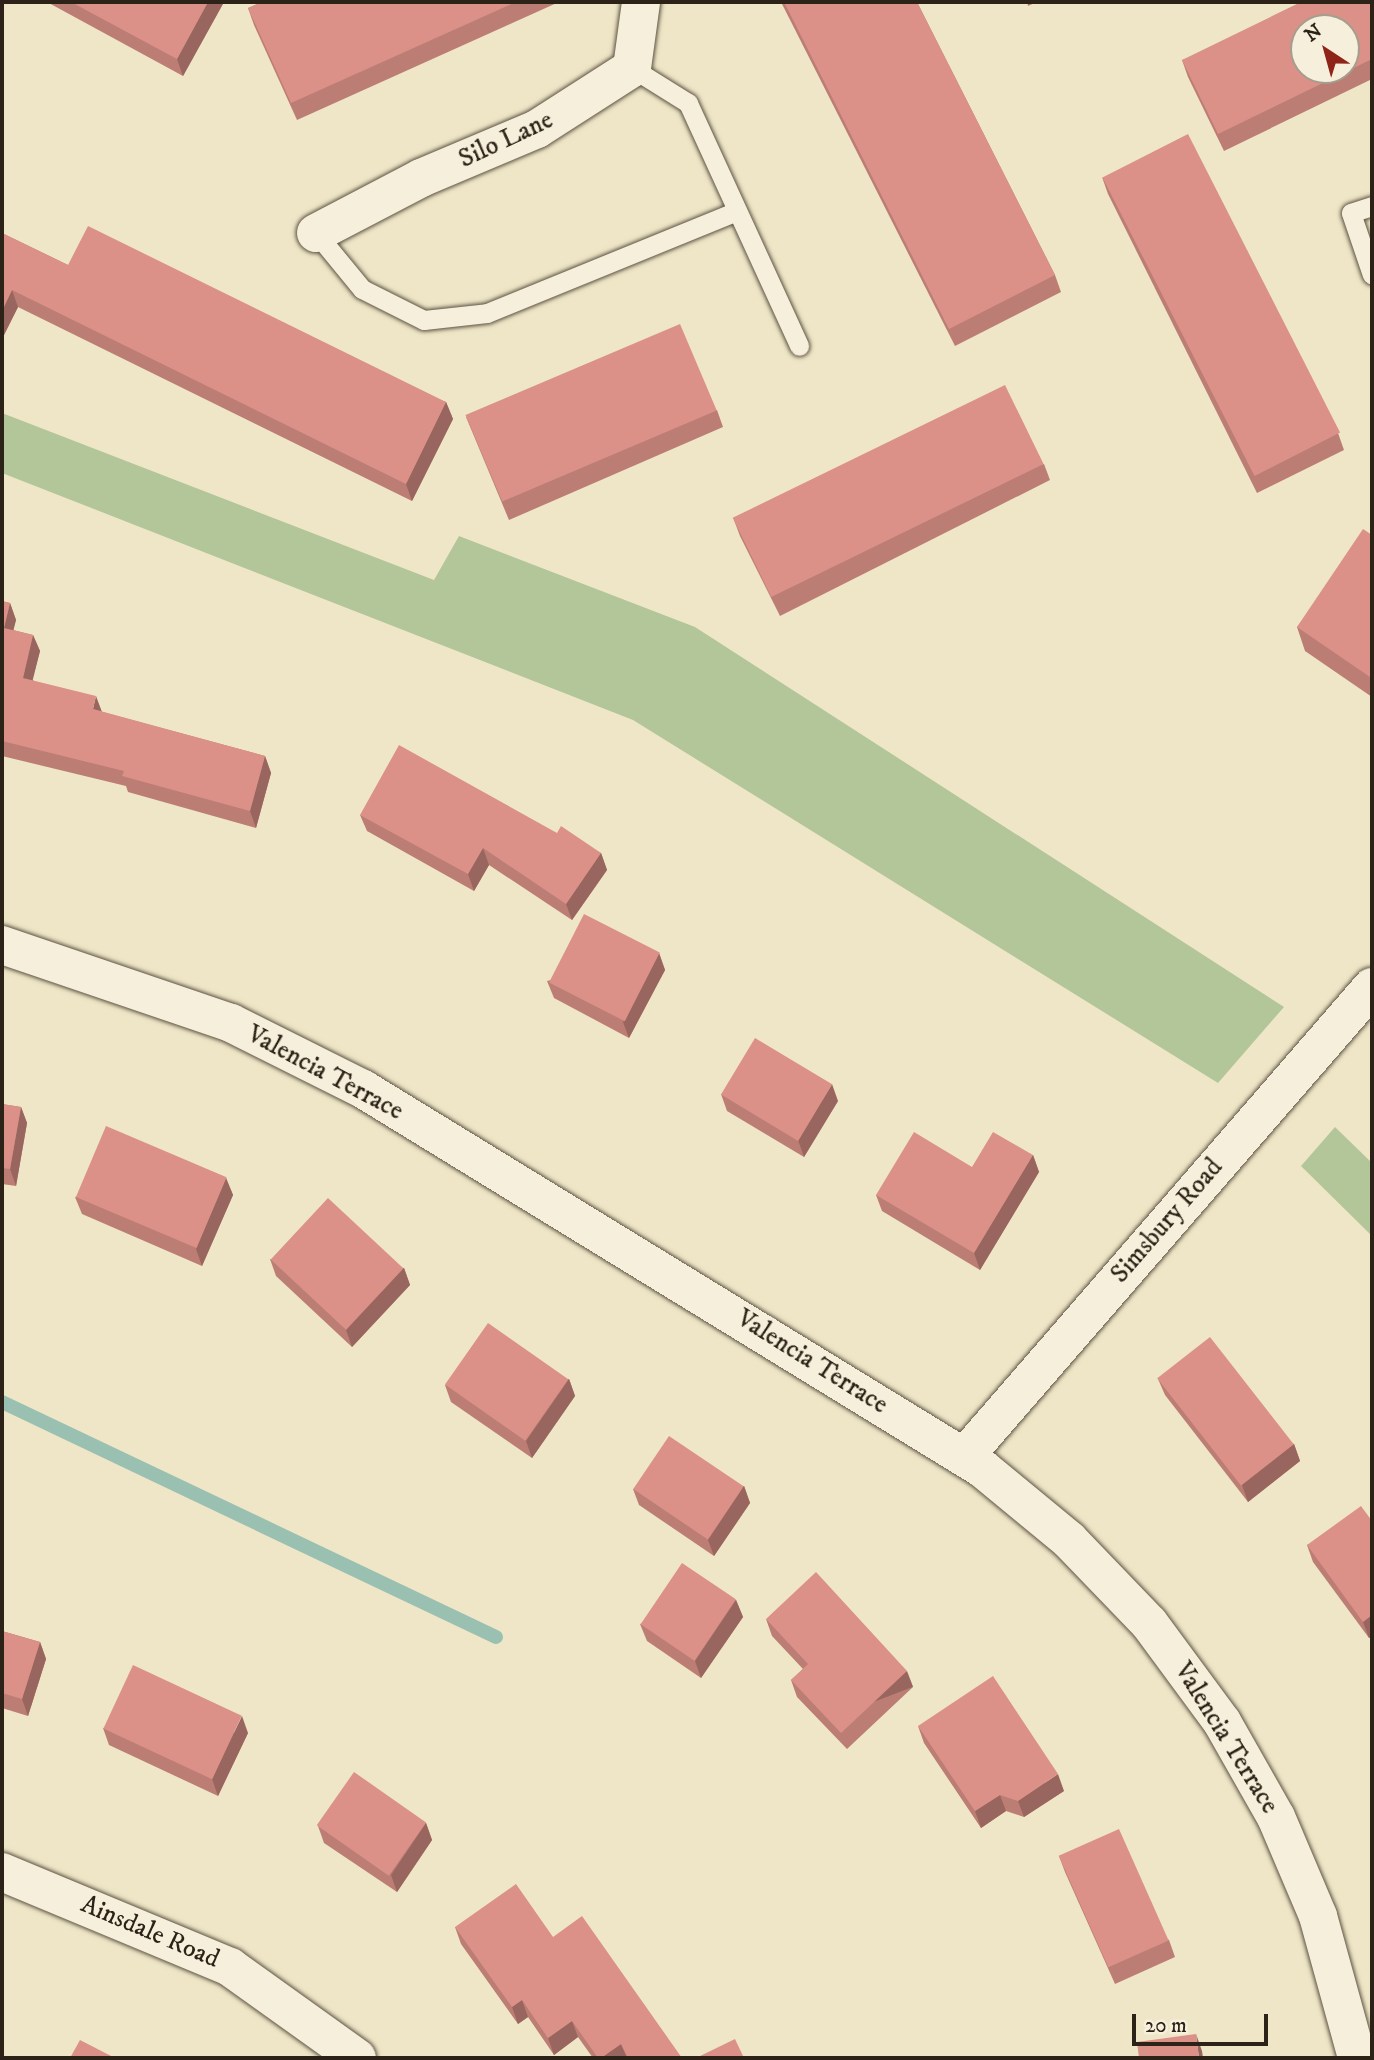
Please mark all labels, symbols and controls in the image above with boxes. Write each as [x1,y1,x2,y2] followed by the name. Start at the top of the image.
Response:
[1290,14,1360,84] north arrow
[1300,19,1327,47] text: N
[454,105,558,175] street label: Silo Lane
[241,1019,409,1127] street label: Valencia Terrace
[1104,1152,1230,1290] street label: Simsbury Road
[731,1303,893,1421] street label: Valencia Terrace
[1167,1657,1285,1819] street label: Valencia Terrace
[76,1889,224,1975] street label: Ainsdale Road
[1136,2000,1272,2044] scale bar
[1145,2013,1187,2039] text: 20 m

